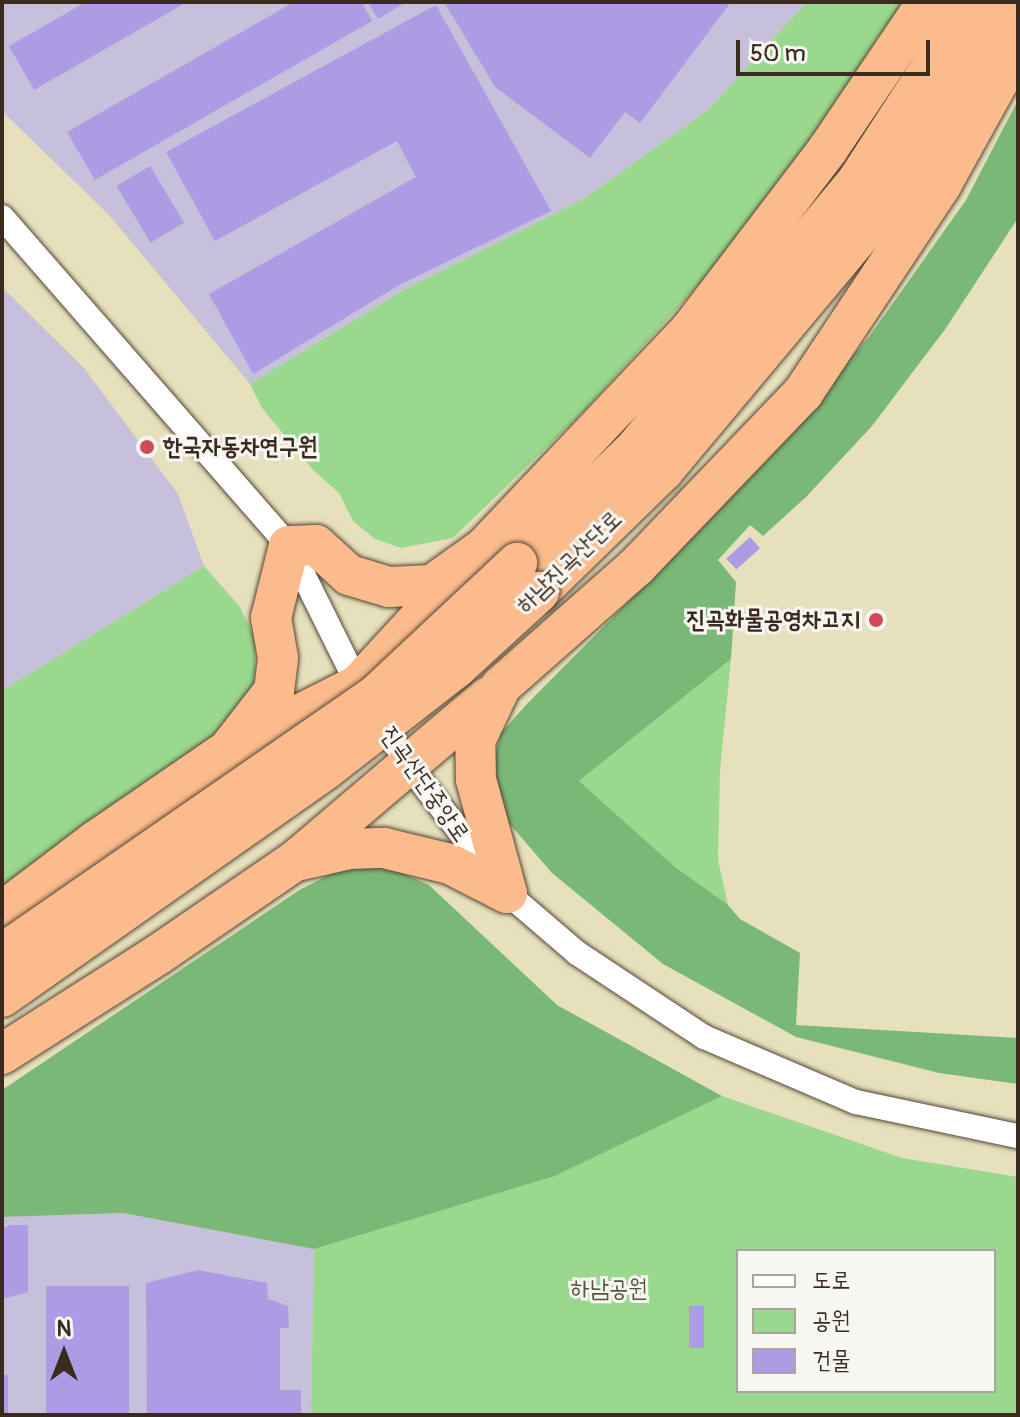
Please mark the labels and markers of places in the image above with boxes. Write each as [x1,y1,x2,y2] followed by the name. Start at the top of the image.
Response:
[163,433,318,461] place label: 한국자동차연구원
[138,438,156,456] marker: 한국자동차연구원
[686,606,860,634] place label: 진곡화물공영차고지
[867,611,885,629] marker: 진곡화물공영차고지

